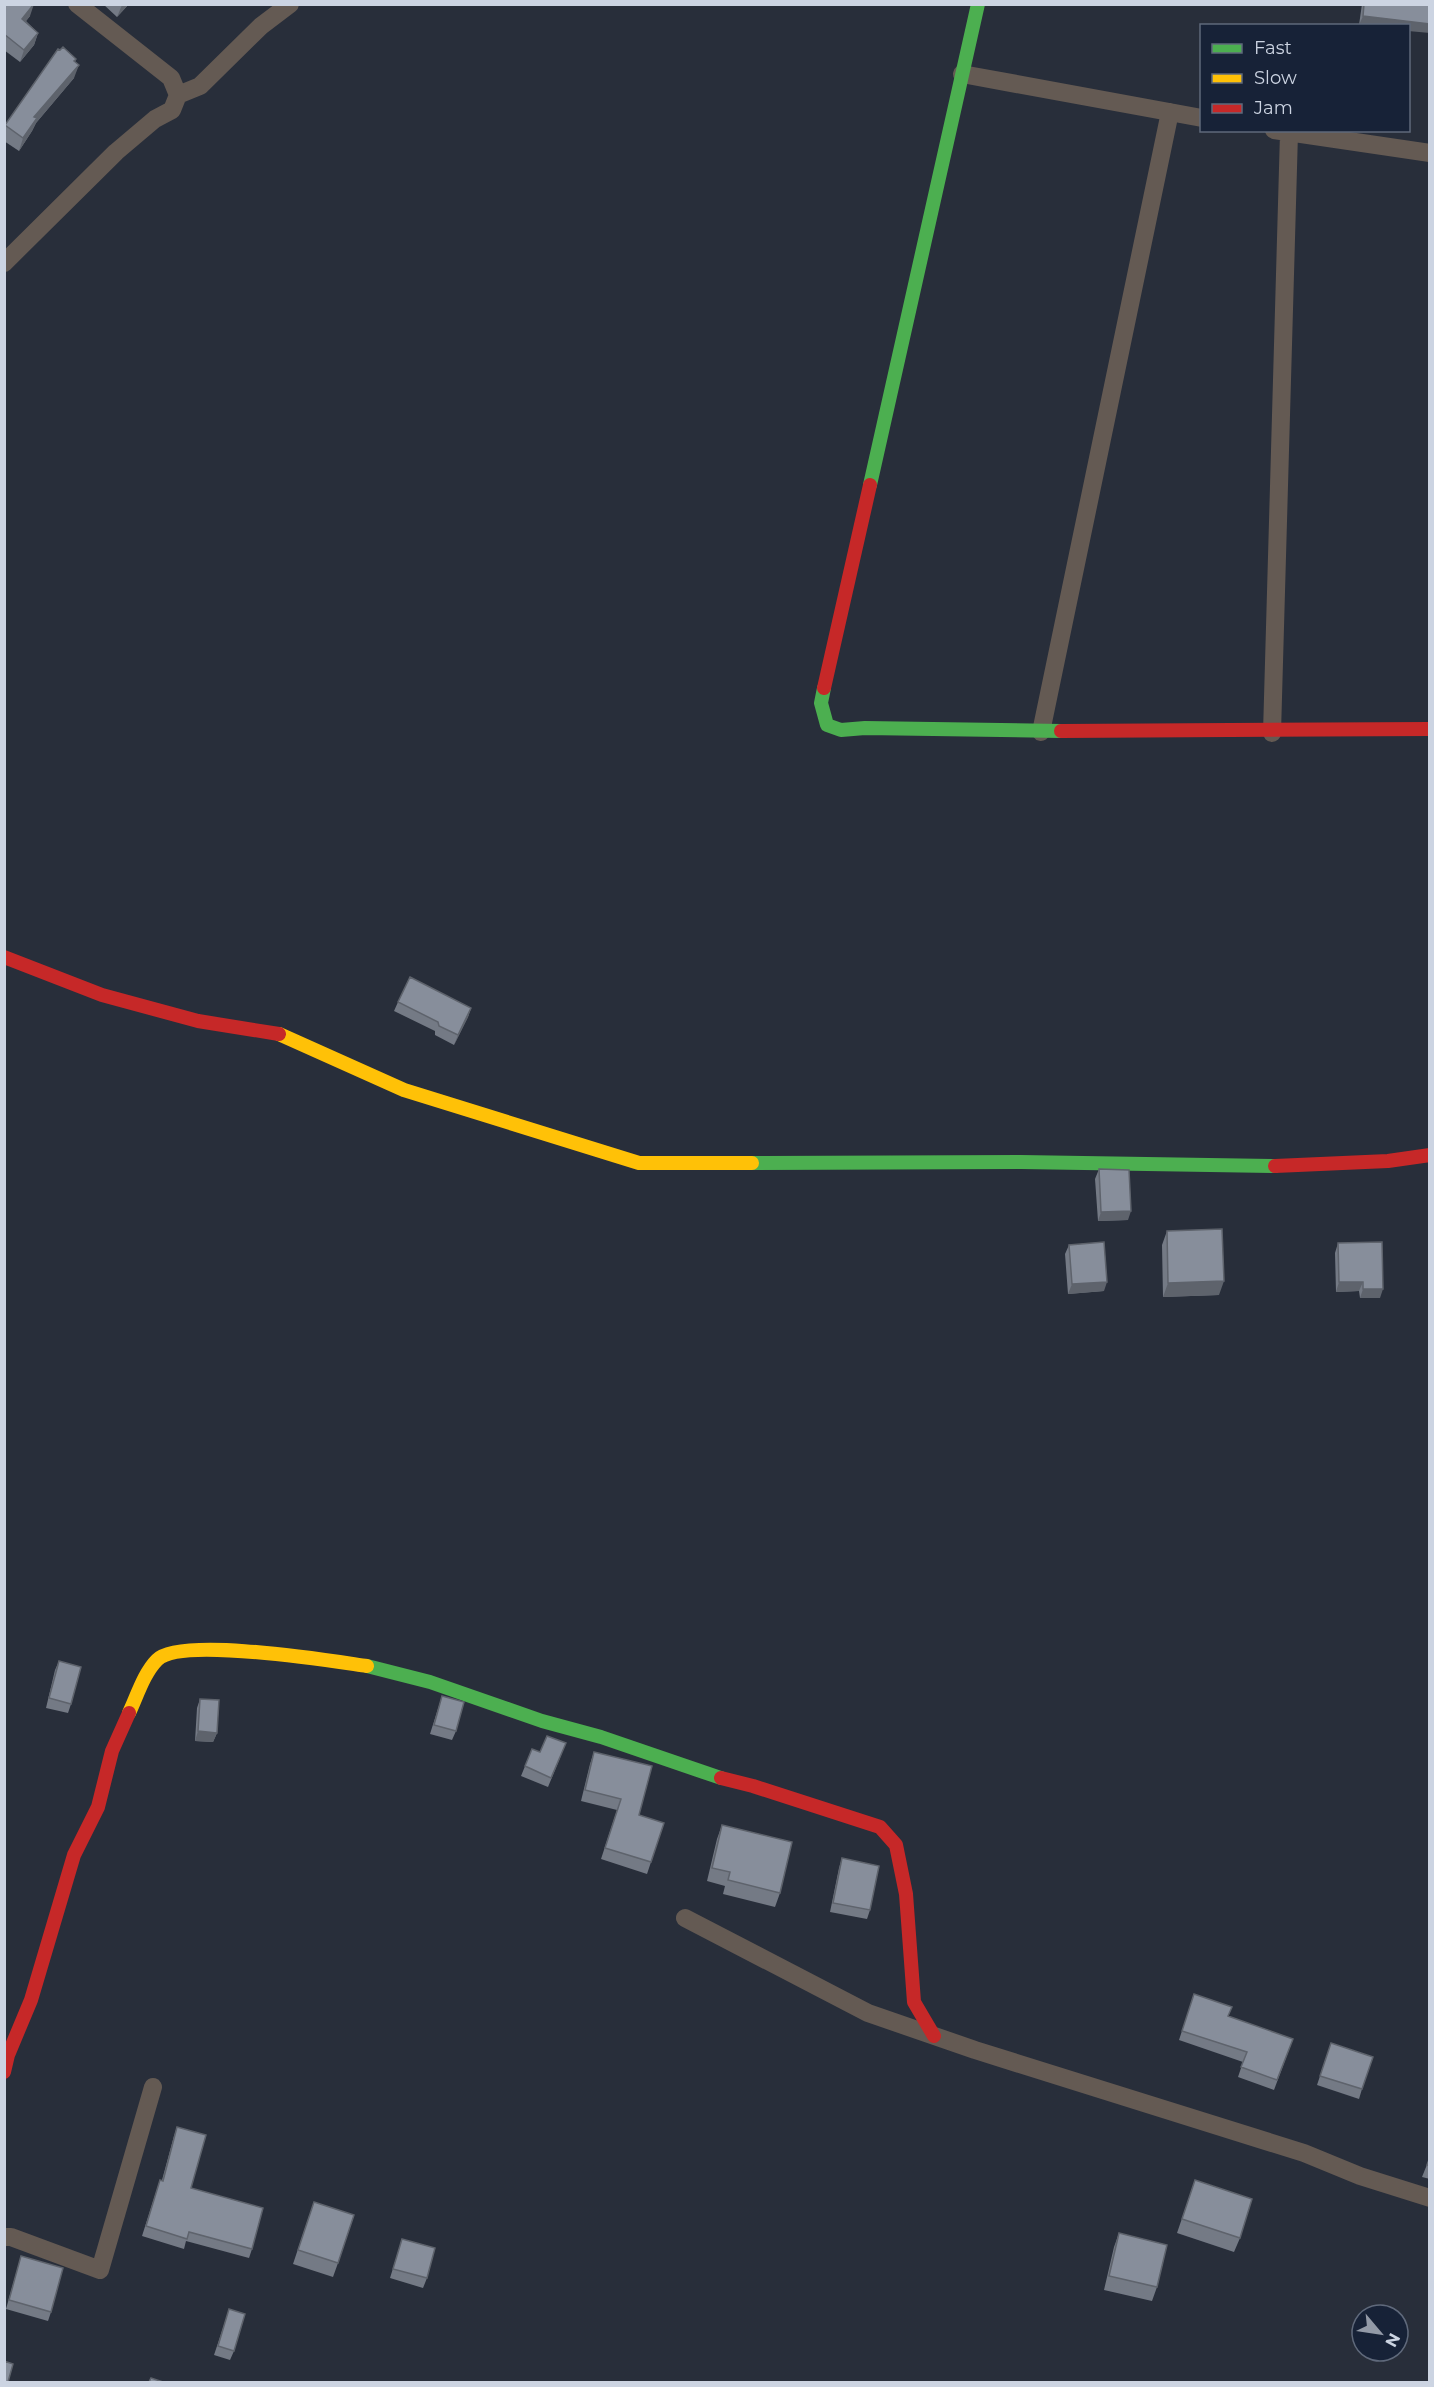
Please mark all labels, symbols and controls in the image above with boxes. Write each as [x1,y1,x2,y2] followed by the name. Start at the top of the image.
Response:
[1200,24,1410,132] legend
[1254,37,1292,59] text: Fast
[1254,67,1297,89] text: Slow
[1253,97,1293,119] text: Jam
[1350,2303,1410,2363] north arrow
[1381,2330,1404,2350] text: N

